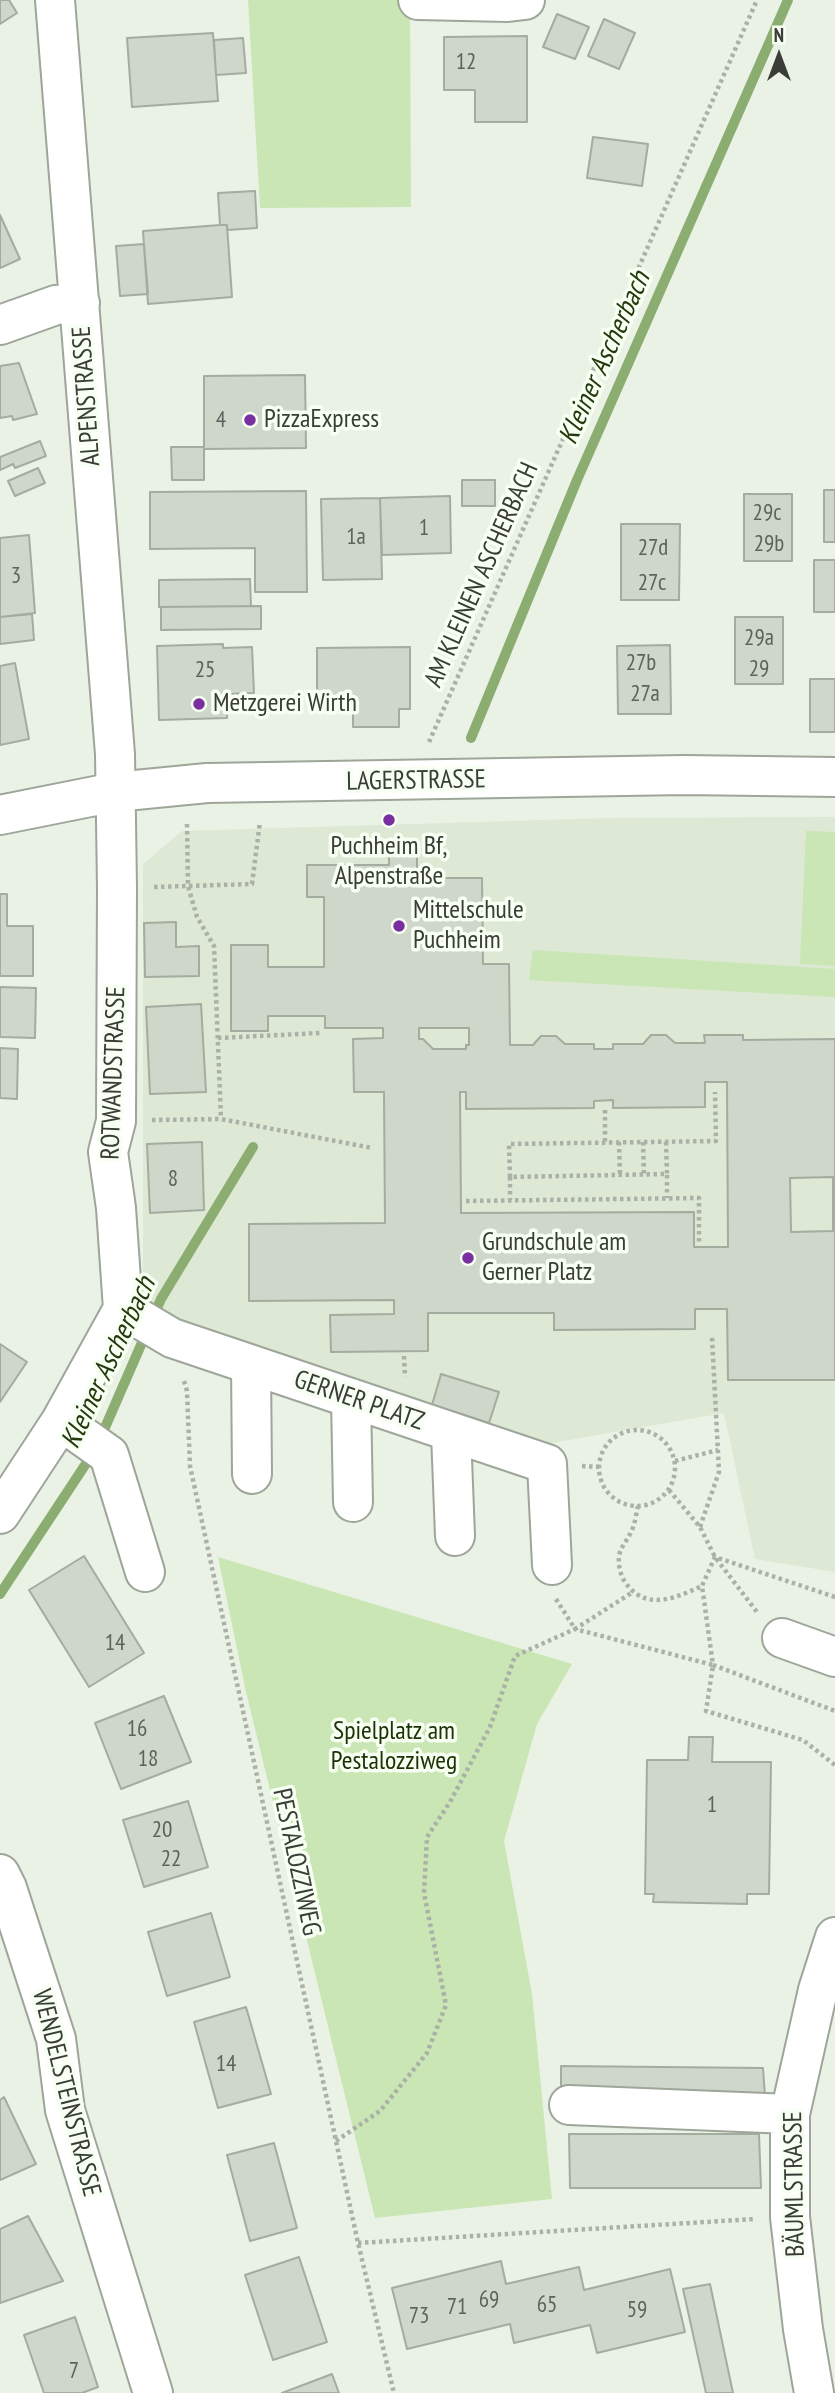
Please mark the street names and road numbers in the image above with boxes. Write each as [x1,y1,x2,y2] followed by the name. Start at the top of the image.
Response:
[67,325,107,467] street label: ALPENSTRASSE
[418,458,546,692] street label: AM KLEINEN ASCHERBACH
[346,764,486,798] street label: LAGERSTRASSE
[95,986,133,1160] street label: ROTWANDSTRASSE
[290,1364,428,1438] street label: GERNER PLATZ
[265,1786,327,1938] street label: PESTALOZZIWEG
[25,1986,107,2200] street label: WENDELSTEINSTRASSE
[778,2111,812,2257] street label: BÄUMLSTRASSE

